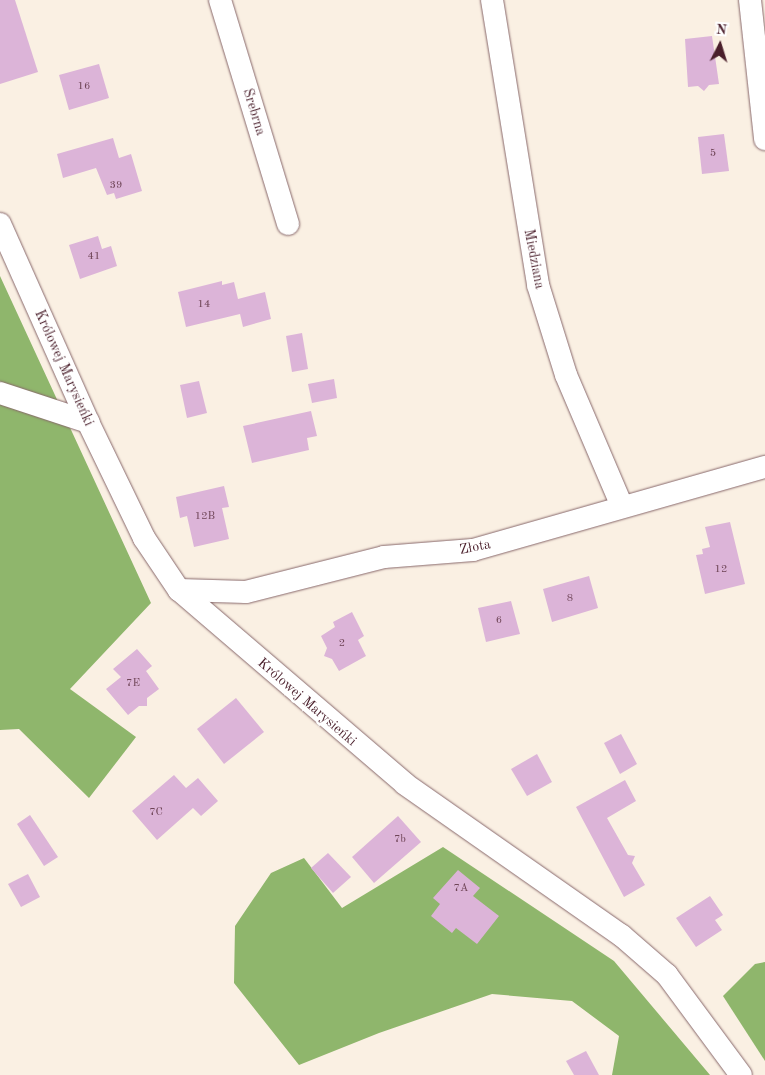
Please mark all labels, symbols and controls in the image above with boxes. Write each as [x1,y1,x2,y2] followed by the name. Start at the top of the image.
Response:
[695,20,745,70] north arrow
[715,23,727,37] text: N
[78,80,90,94] house number: 16
[239,86,269,138] street label: Srebrna
[710,147,716,161] house number: 5
[110,179,122,193] house number: 39
[520,228,548,290] street label: Miedziana
[88,250,100,264] house number: 41
[198,298,210,312] house number: 14
[31,307,97,429] street label: Królowej Marysieńki
[195,510,215,524] house number: 12B
[458,536,492,558] street label: Złota
[715,563,727,577] house number: 12
[567,592,573,606] house number: 8
[496,614,502,628] house number: 6
[339,637,345,651] house number: 2
[254,654,360,750] street label: Królowej Marysieńki
[126,677,140,691] house number: 7E
[149,806,163,820] house number: 7C
[394,833,406,847] house number: 7b
[454,882,468,896] house number: 7A

